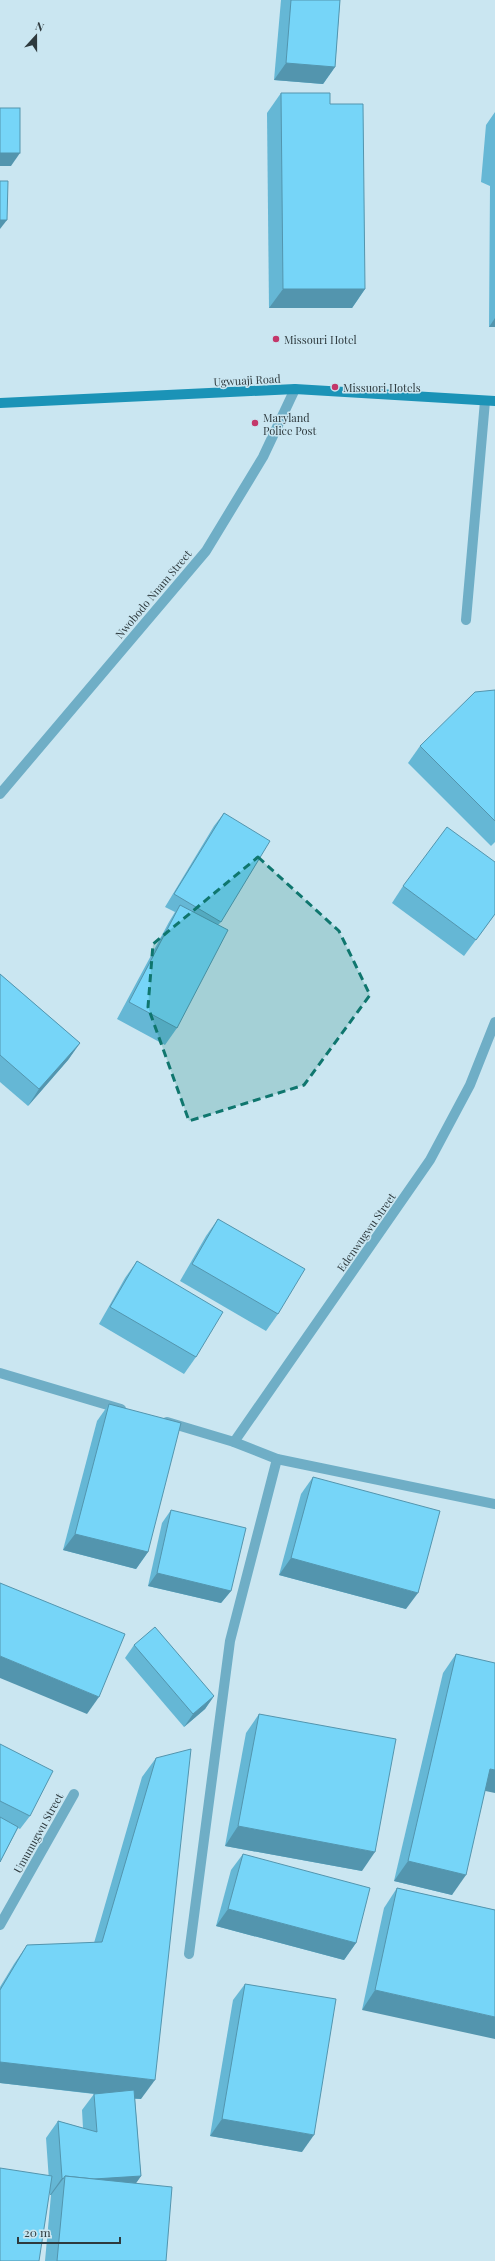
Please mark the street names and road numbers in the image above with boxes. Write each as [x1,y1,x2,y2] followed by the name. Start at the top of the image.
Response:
[213,371,282,389] street label: Ugwuaji Road
[112,547,195,641] street label: Nwobodo Nnam Street
[333,1190,399,1274] street label: Edenwugwu Street
[10,1790,66,1876] street label: Umunugwu Street

